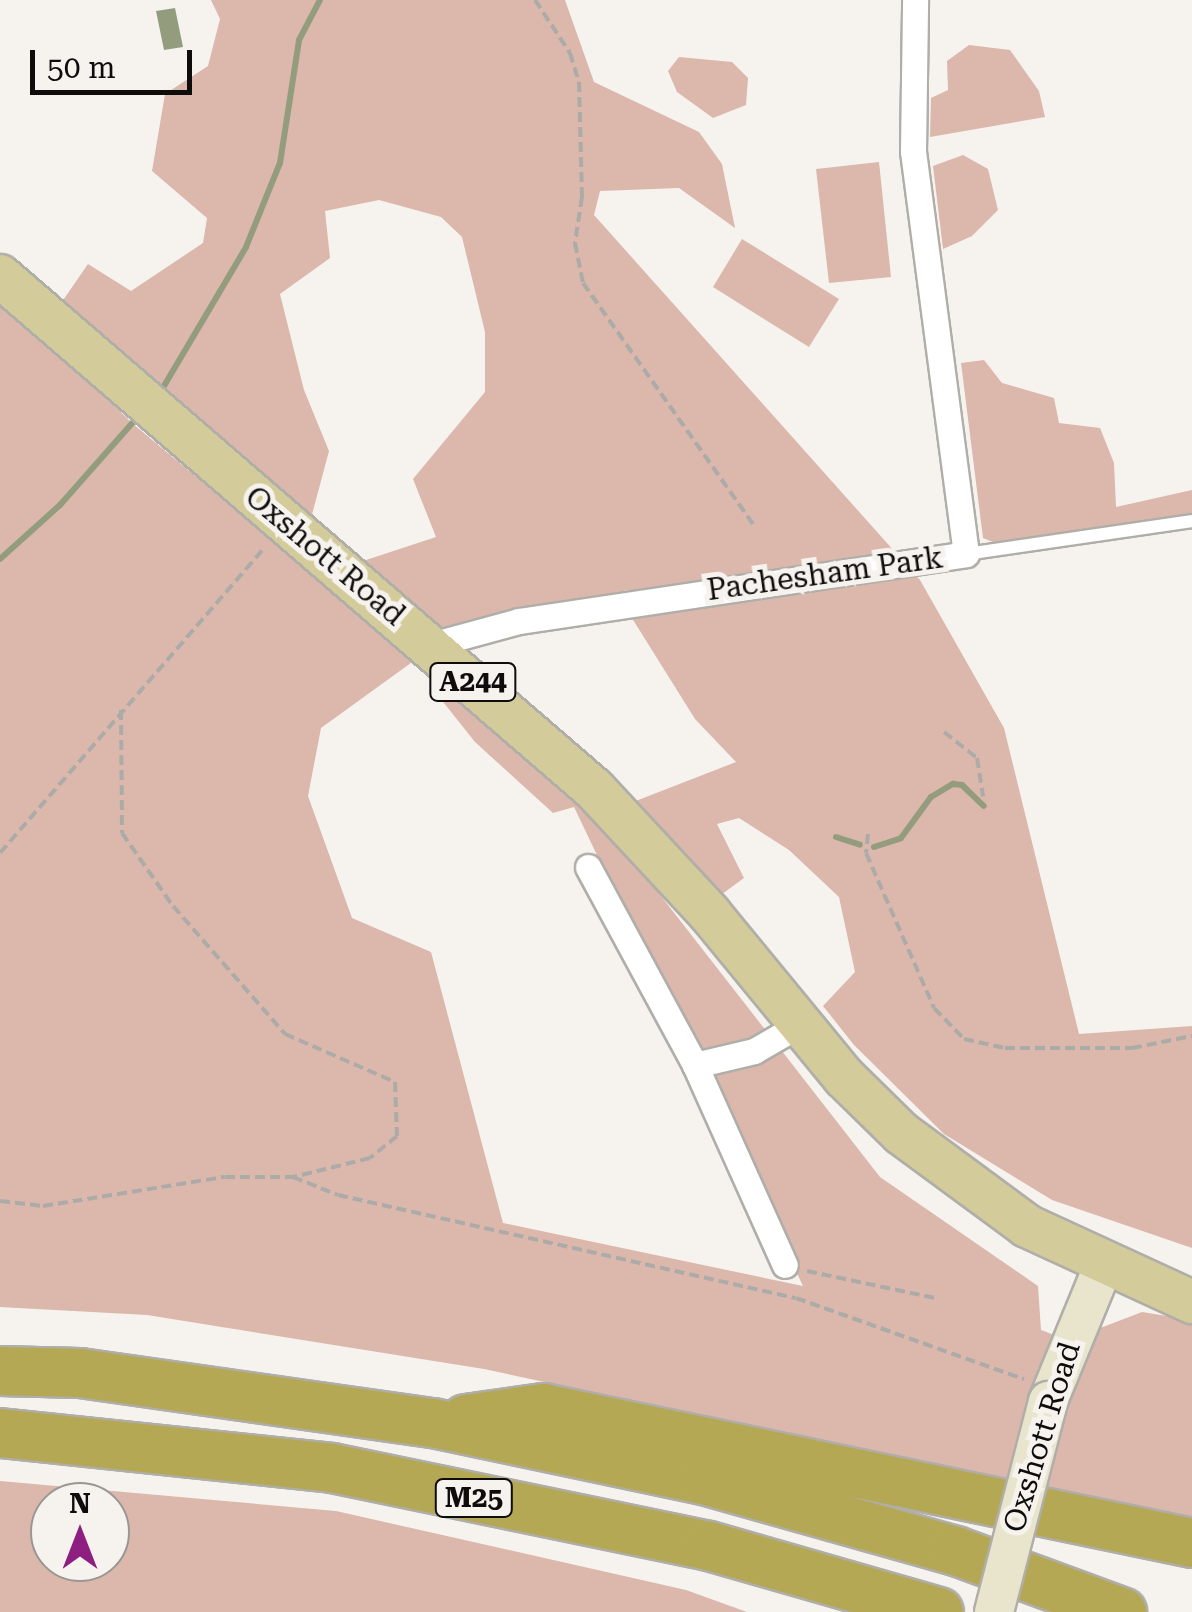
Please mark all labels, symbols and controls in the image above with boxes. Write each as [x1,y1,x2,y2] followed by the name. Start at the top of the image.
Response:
[35,30,198,92] scale bar
[47,50,116,85] text: 50 m
[238,479,412,633] street label: Oxshott Road
[705,540,945,608] street label: Pachesham Park
[428,659,518,705] road number: A244
[996,1337,1088,1537] street label: Oxshott Road
[434,1475,514,1521] road number: M25
[30,1482,130,1582] north arrow
[69,1487,91,1520] text: N

